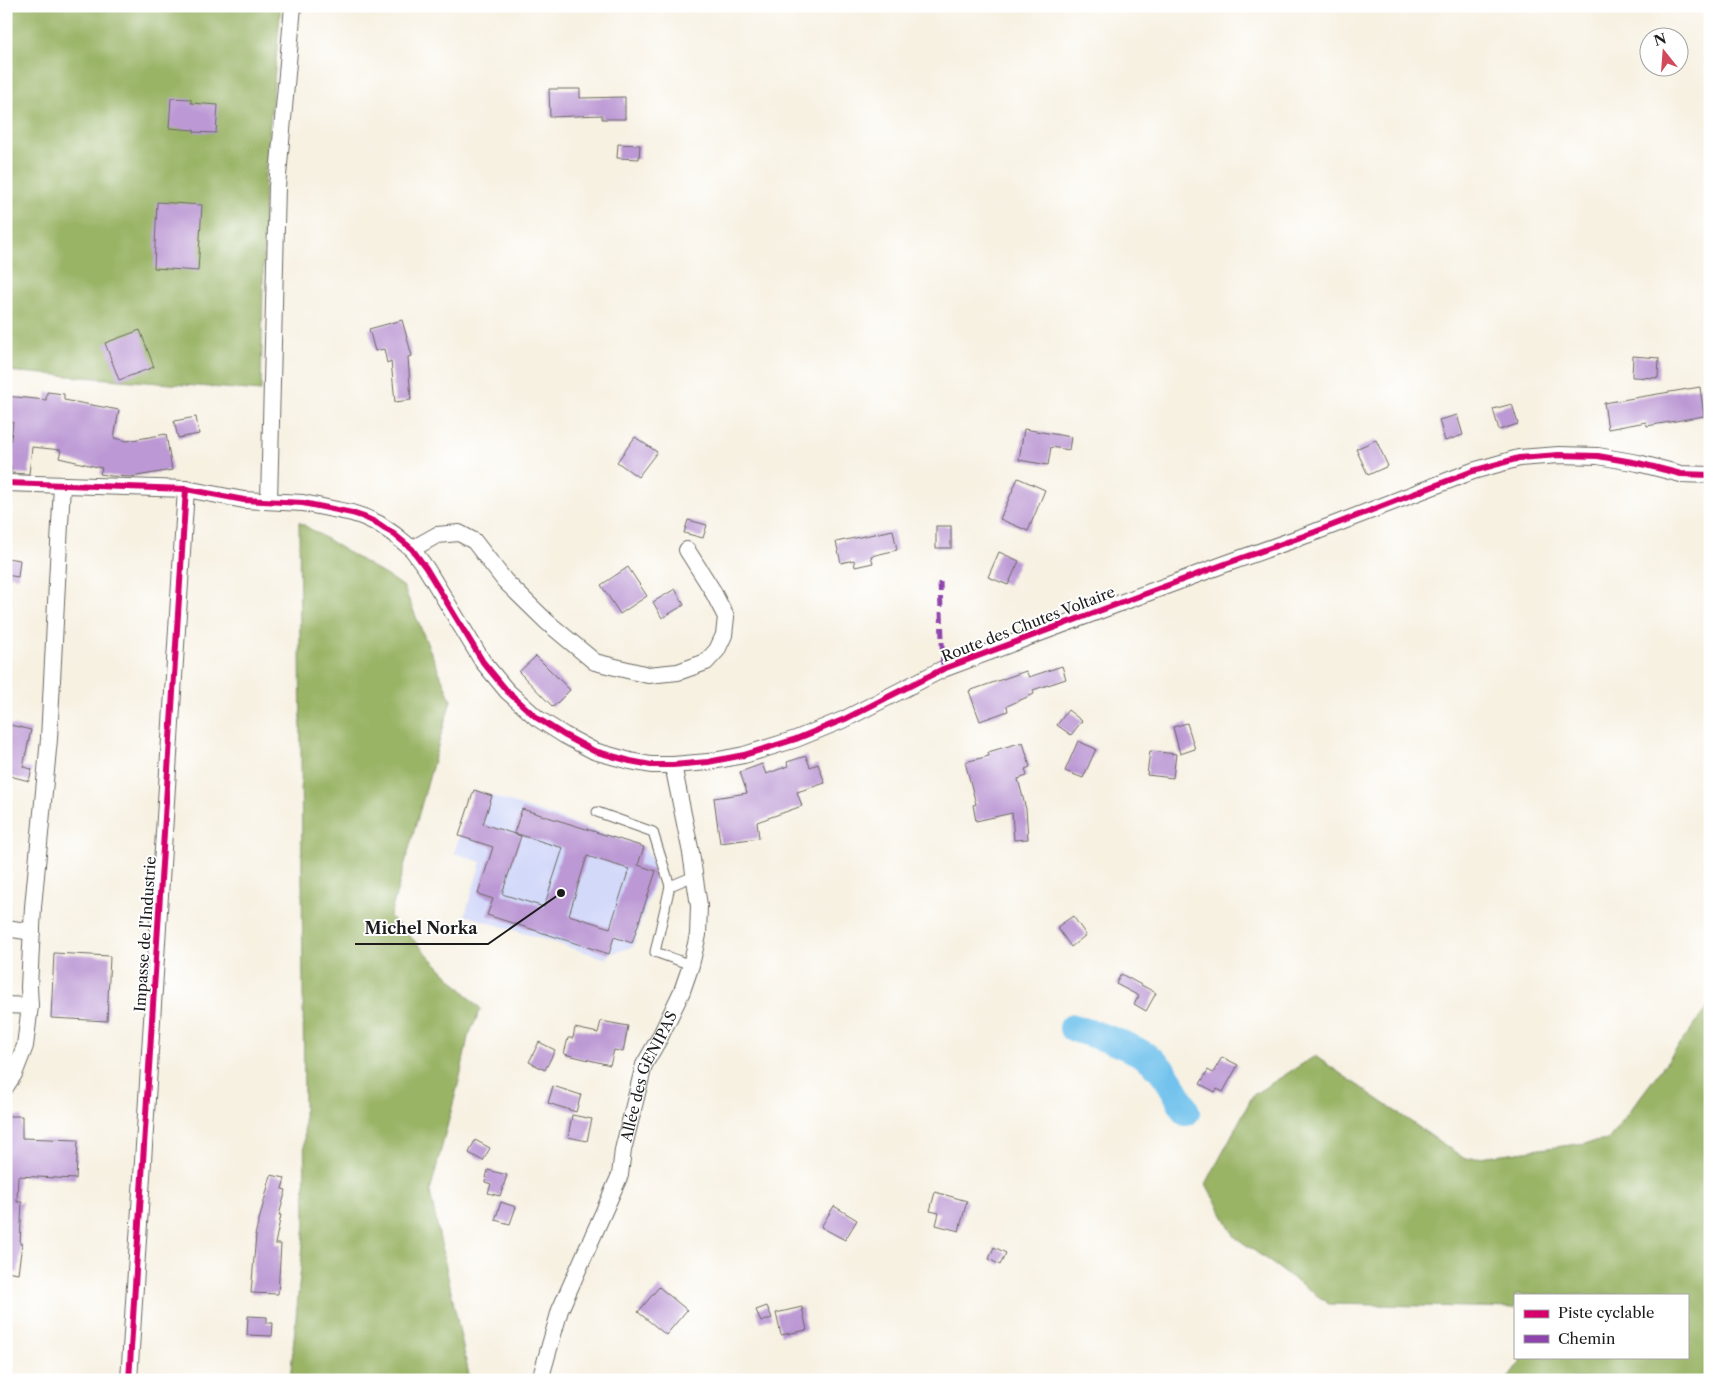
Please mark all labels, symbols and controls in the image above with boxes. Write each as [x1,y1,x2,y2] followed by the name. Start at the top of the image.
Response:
[1638,28,1688,78] north arrow
[1652,29,1669,50] text: N
[939,582,1117,666] street label: Route des Chutes Voltaire
[130,856,160,1012] street label: Impasse de l'Industrie
[355,913,488,944] callout: Michel Norka
[365,918,478,938] text: Michel Norka
[616,1008,681,1145] street label: Allée des GENIPAS
[1514,1294,1688,1358] legend
[1558,1303,1654,1322] text: Piste cyclable
[1558,1329,1616,1348] text: Chemin

